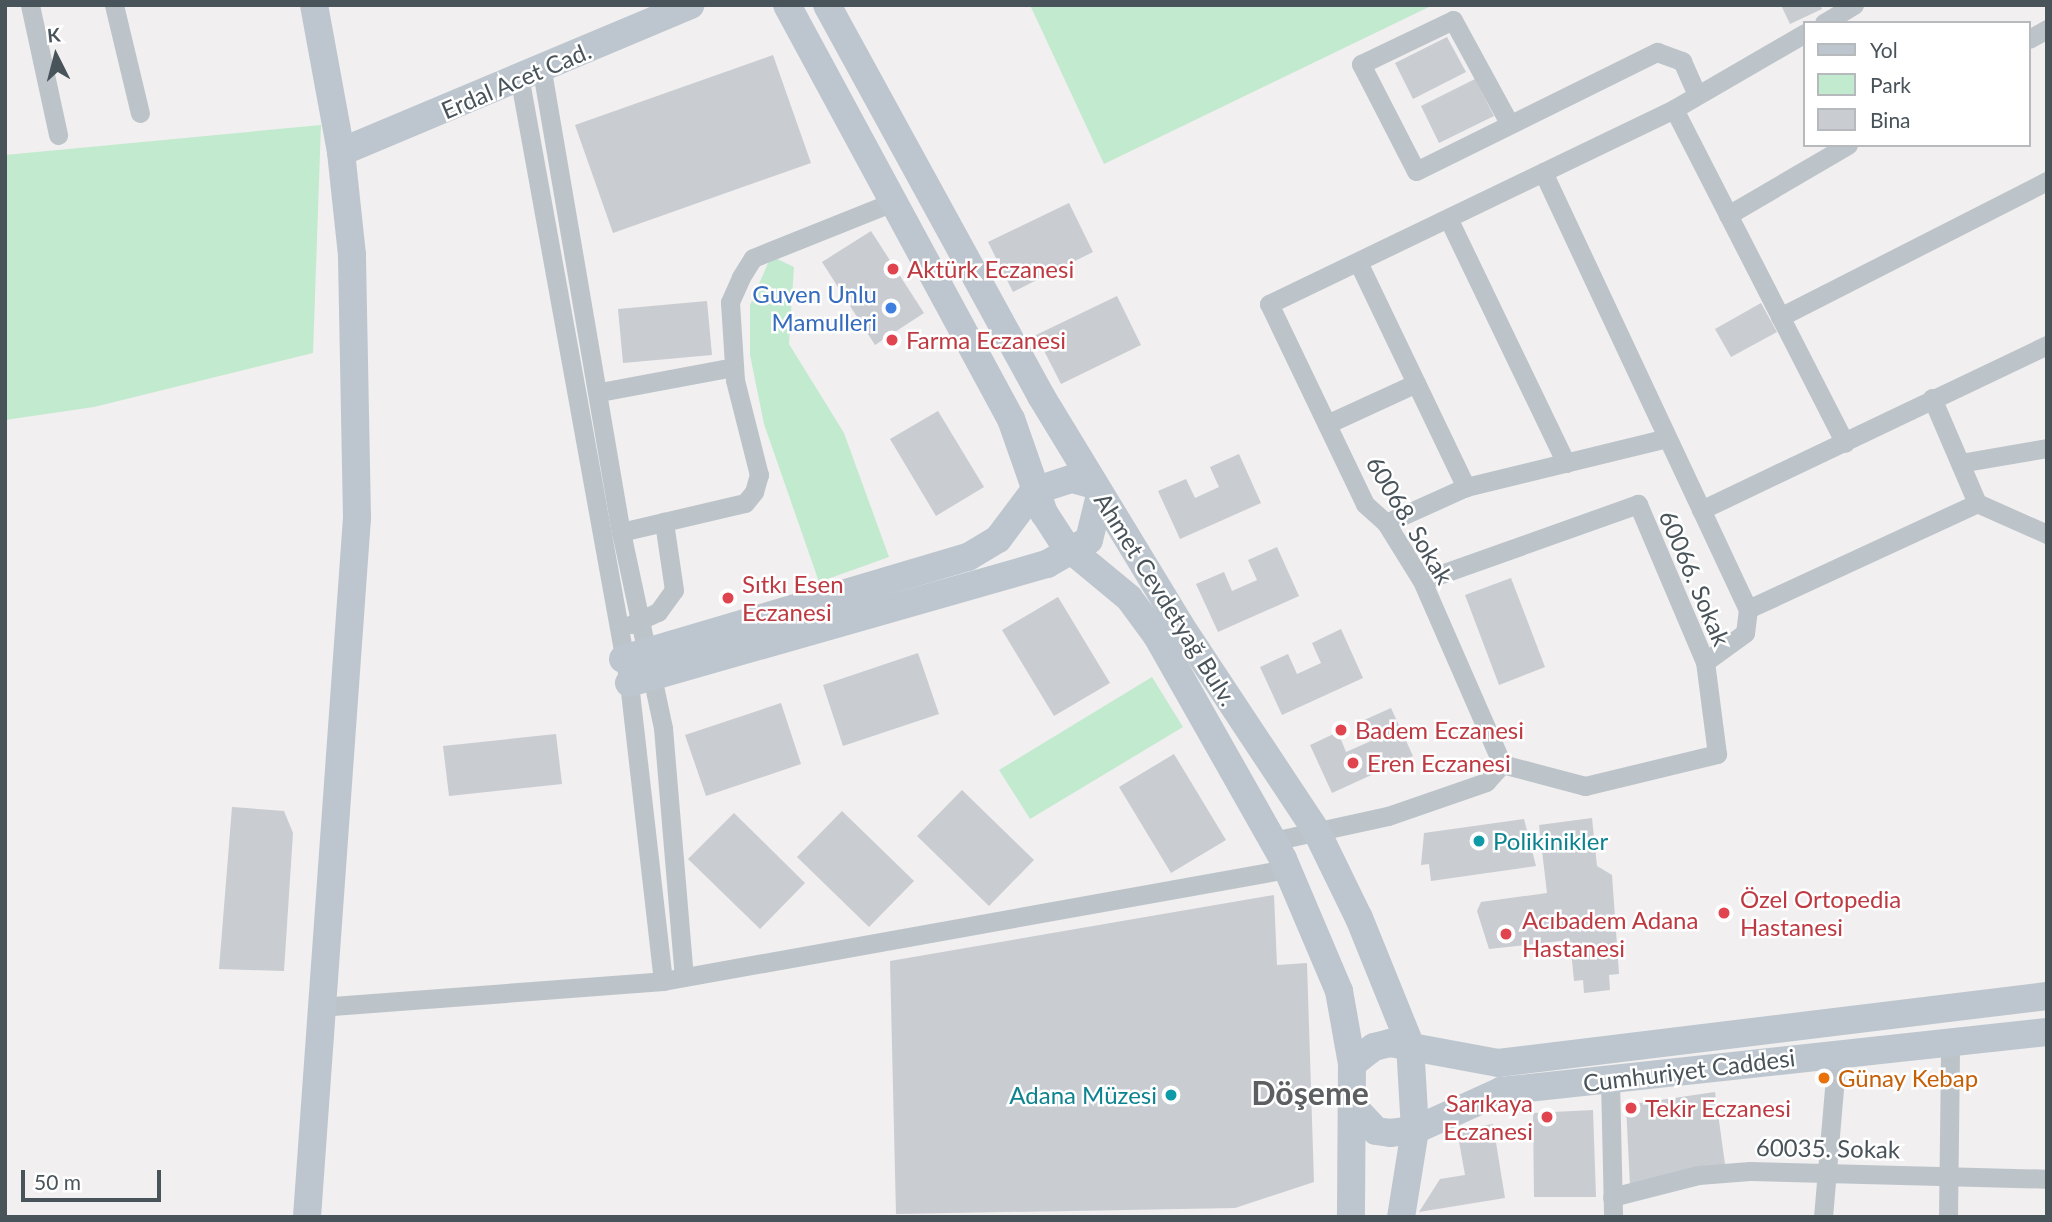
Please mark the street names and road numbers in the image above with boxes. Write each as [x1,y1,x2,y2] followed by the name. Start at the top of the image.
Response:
[436,35,596,125] street label: Erdal Acet Cad.
[1361,451,1459,589] street label: 60068. Sokak
[1089,487,1243,711] street label: Ahmet Cevdetyağ Bulv.
[1654,506,1736,650] street label: 60066. Sokak
[1581,1043,1797,1097] street label: Cumhuriyet Caddesi
[1756,1132,1900,1164] street label: 60035. Sokak

